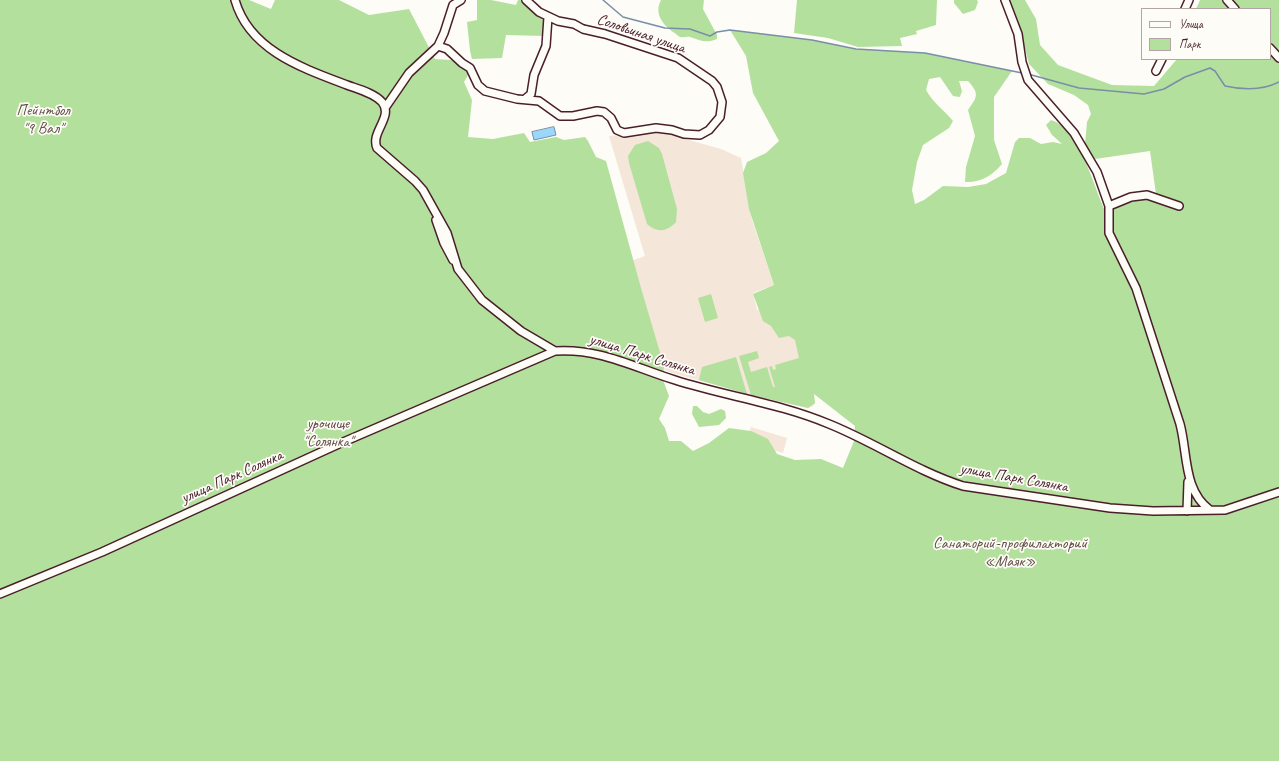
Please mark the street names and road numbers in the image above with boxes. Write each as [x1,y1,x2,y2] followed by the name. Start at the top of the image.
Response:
[594,10,688,58] street label: Соловьиная улица
[587,330,697,380] street label: улица Парк Солянка
[178,446,286,508] street label: улица Парк Солянка
[959,459,1069,497] street label: улица Парк Солянка

